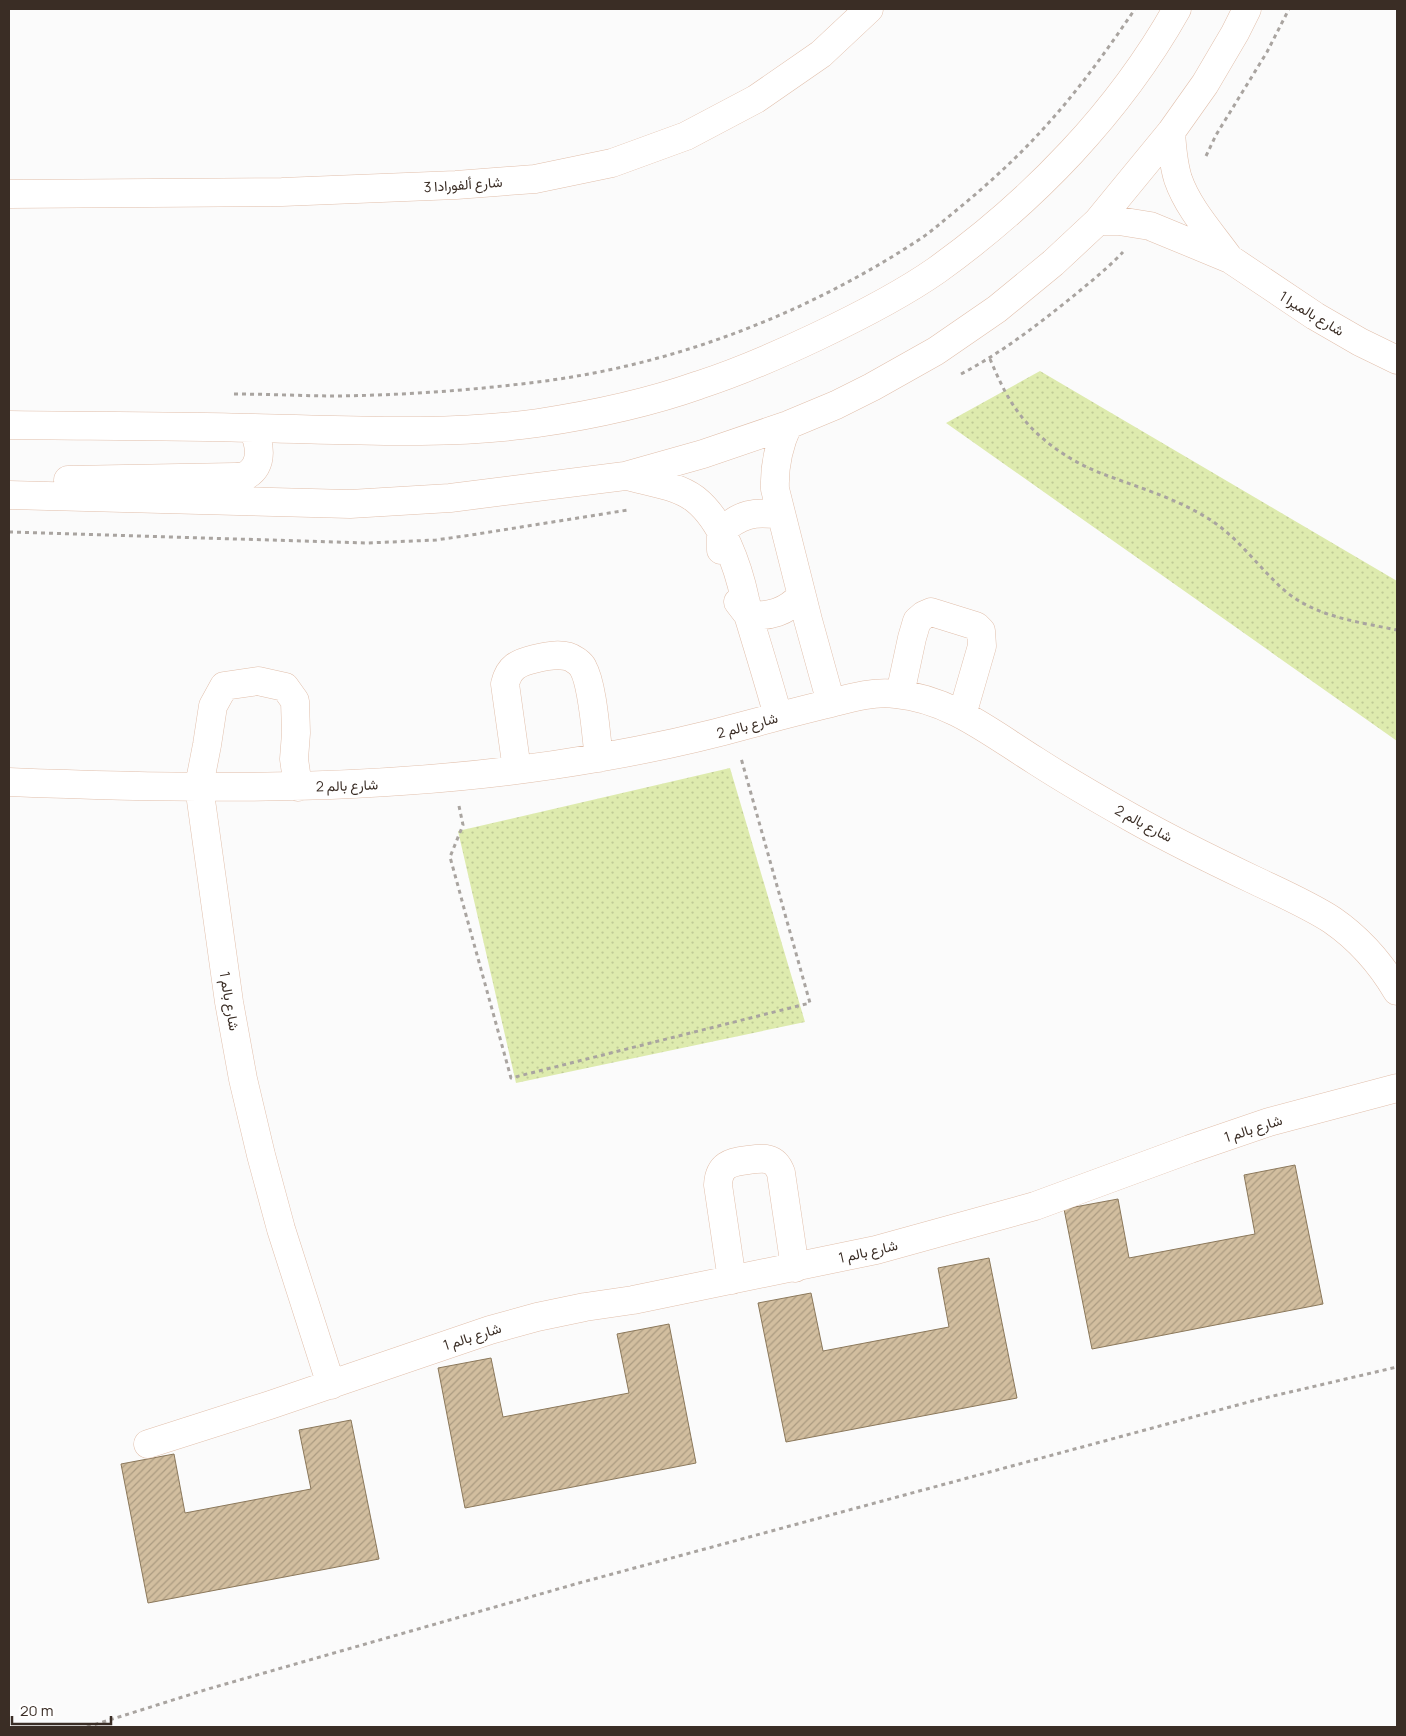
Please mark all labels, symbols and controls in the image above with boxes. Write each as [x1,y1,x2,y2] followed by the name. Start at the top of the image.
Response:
[423,172,503,198] street label: شارع ألفورادا 3
[1275,286,1348,341] street label: شارع بالميرا 1
[714,708,780,744] street label: شارع بالم 2
[315,774,379,798] street label: شارع بالم 2
[1111,800,1176,848] street label: شارع بالم 2
[213,970,245,1033] street label: شارع بالم 1
[1222,1110,1285,1148] street label: شارع بالم 1
[837,1235,900,1269] street label: شارع بالم 1
[441,1318,504,1356] street label: شارع بالم 1
[12,1694,111,1726] scale bar
[20,1700,53,1721] text: 20 m

